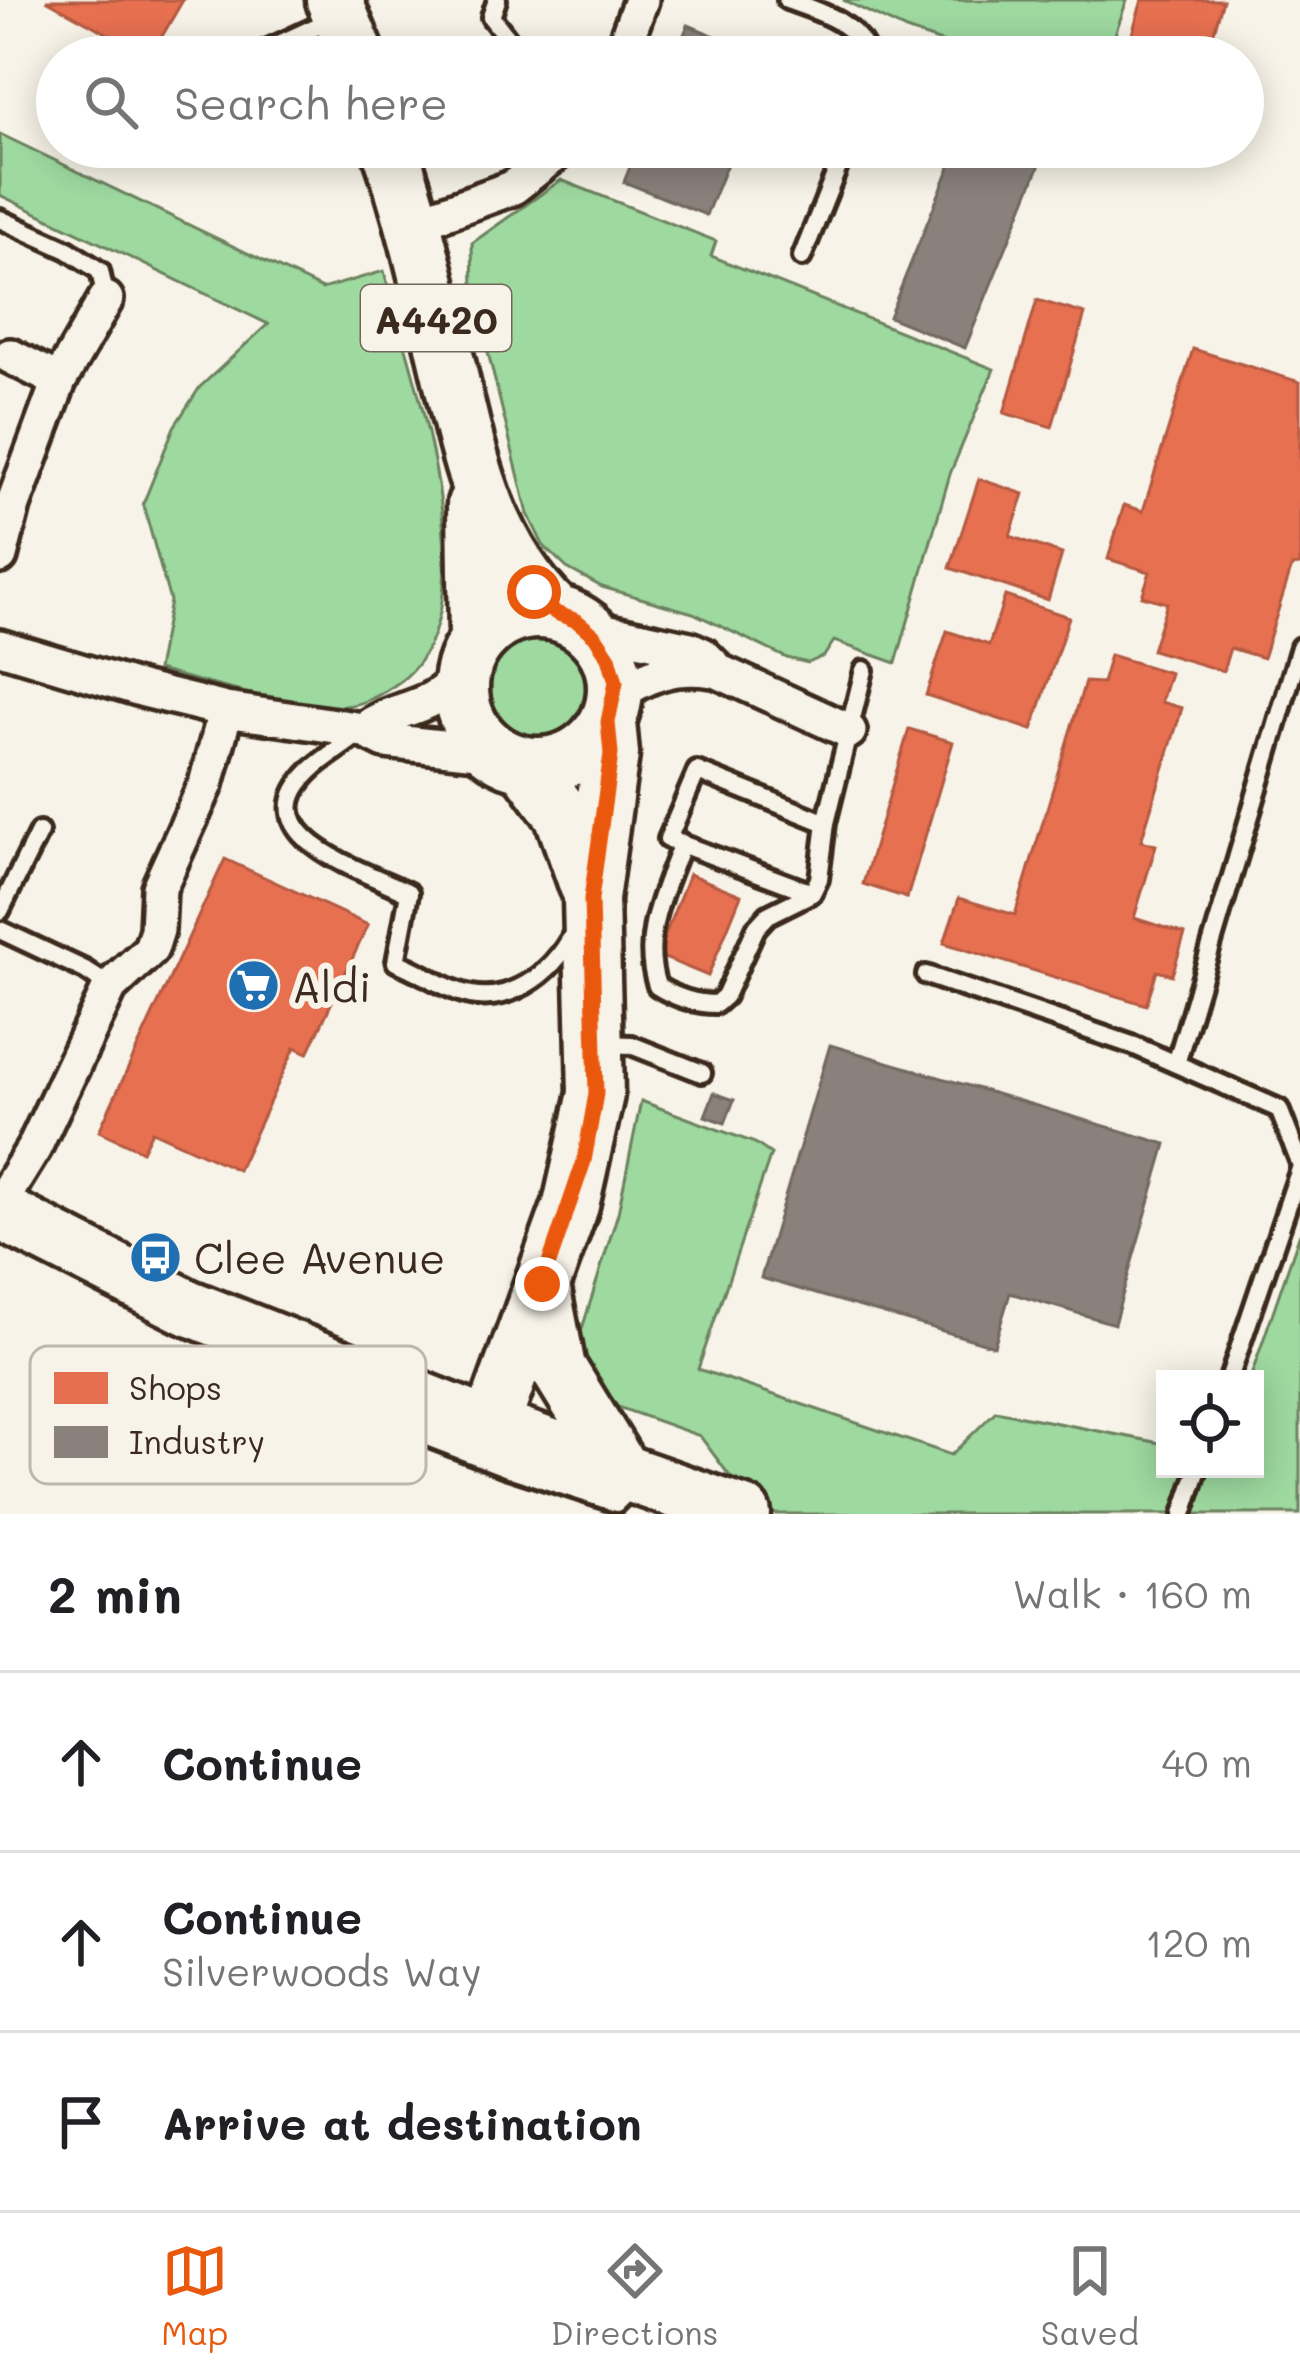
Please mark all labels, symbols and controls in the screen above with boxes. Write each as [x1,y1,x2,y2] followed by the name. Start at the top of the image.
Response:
[36,36,1264,168] search box
[78,69,144,135] icon: search
[174,73,448,131] text: Search here
[361,285,511,351] road number: A4420
[507,565,561,619] route start
[225,958,281,1014] supermarket icon: Aldi
[292,959,371,1014] place label: Aldi
[127,1229,183,1285] bus stop icon: Clee Avenue
[194,1230,445,1285] place label: Clee Avenue
[515,1257,569,1311] route end
[30,1346,426,1484] legend
[129,1365,222,1408] text: Shops
[1156,1370,1264,1478] map controls
[1156,1370,1264,1478] button: locate
[129,1419,265,1463] text: Industry
[48,1559,182,1626] text: 2 min
[1012,1567,1252,1618] text: Walk · 160 m
[48,1729,114,1795] icon: ahead
[162,1733,362,1791] text: Continue
[1161,1736,1252,1787] text: 40 m
[162,1887,362,1945] text: Continue
[48,1909,114,1975] icon: ahead
[1145,1916,1252,1967] text: 120 m
[162,1945,482,1996] text: Silverwoods Way
[48,2089,114,2155] icon: arrive
[162,2093,642,2151] text: Arrive at destination
[161,2238,228,2353] tab: Map
[551,2238,718,2353] tab: Directions
[1041,2238,1139,2353] tab: Saved

